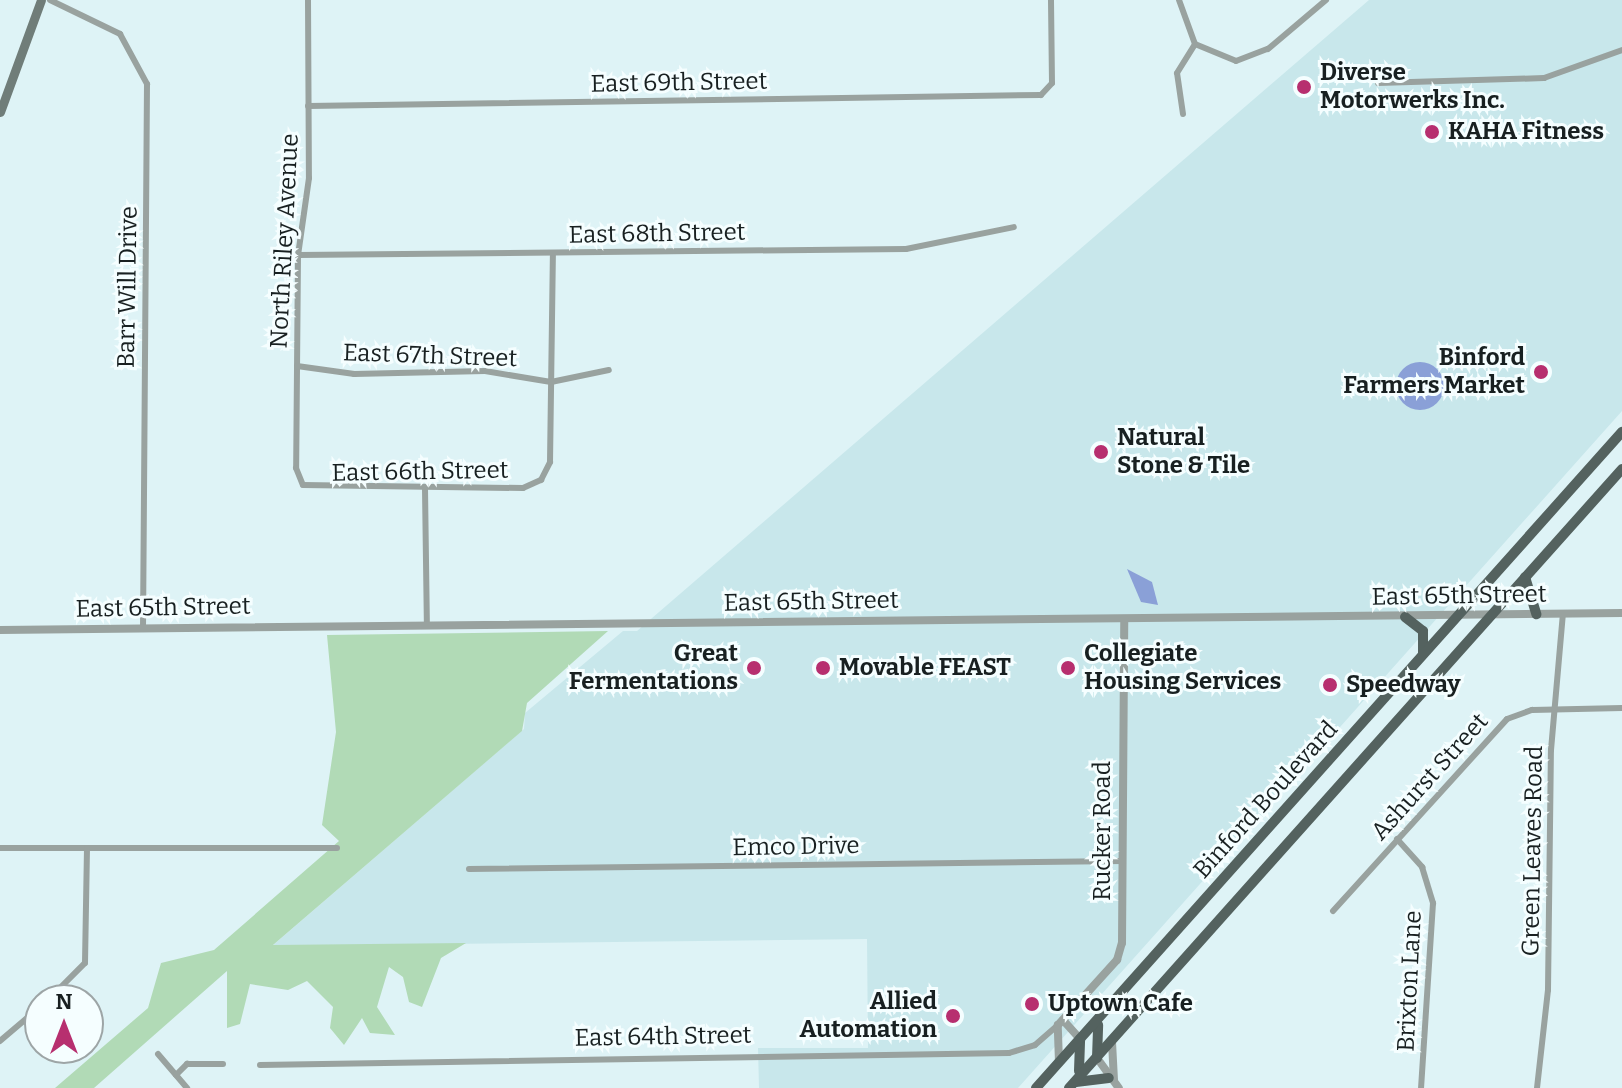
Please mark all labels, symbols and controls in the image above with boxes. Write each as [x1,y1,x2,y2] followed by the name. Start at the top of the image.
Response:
[1320,59,1505,115] place label: Diverse Motorwerks Inc.
[590,67,768,99] street label: East 69th Street
[1295,78,1313,96] marker: Diverse Motorwerks Inc.
[1448,118,1604,146] place label: KAHA Fitness
[1423,123,1441,141] marker: KAHA Fitness
[265,133,305,349] street label: North Riley Avenue
[112,206,144,368] street label: Barr Will Drive
[568,218,746,250] street label: East 68th Street
[342,339,518,373] street label: East 67th Street
[1343,344,1525,400] place label: Binford Farmers Market
[1532,363,1550,381] marker: Binford Farmers Market
[1117,424,1250,480] place label: Natural Stone & Tile
[1092,443,1110,461] marker: Natural Stone & Tile
[331,456,509,488] street label: East 66th Street
[1371,580,1547,612] street label: East 65th Street
[723,586,899,618] street label: East 65th Street
[75,592,251,624] street label: East 65th Street
[569,640,738,696] place label: Great Fermentations
[1084,640,1281,696] place label: Collegiate Housing Services
[839,654,1011,682] place label: Movable FEAST
[745,659,763,677] marker: Great Fermentations
[814,659,832,677] marker: Movable FEAST
[1059,659,1077,677] marker: Collegiate Housing Services
[1346,671,1461,699] place label: Speedway
[1321,676,1339,694] marker: Speedway
[1365,708,1495,846] street label: Ashurst Street
[1188,716,1344,884] street label: Binford Boulevard
[1517,745,1549,957] street label: Green Leaves Road
[1089,761,1117,901] street label: Rucker Road
[732,831,860,863] street label: Emco Drive
[1392,910,1428,1052] street label: Brixton Lane
[24,984,104,1064] north arrow
[56,988,72,1015] text: N
[800,988,937,1044] place label: Allied Automation
[1048,990,1193,1018] place label: Uptown Cafe
[1023,995,1041,1013] marker: Uptown Cafe
[944,1007,962,1025] marker: Allied Automation
[574,1021,752,1053] street label: East 64th Street

